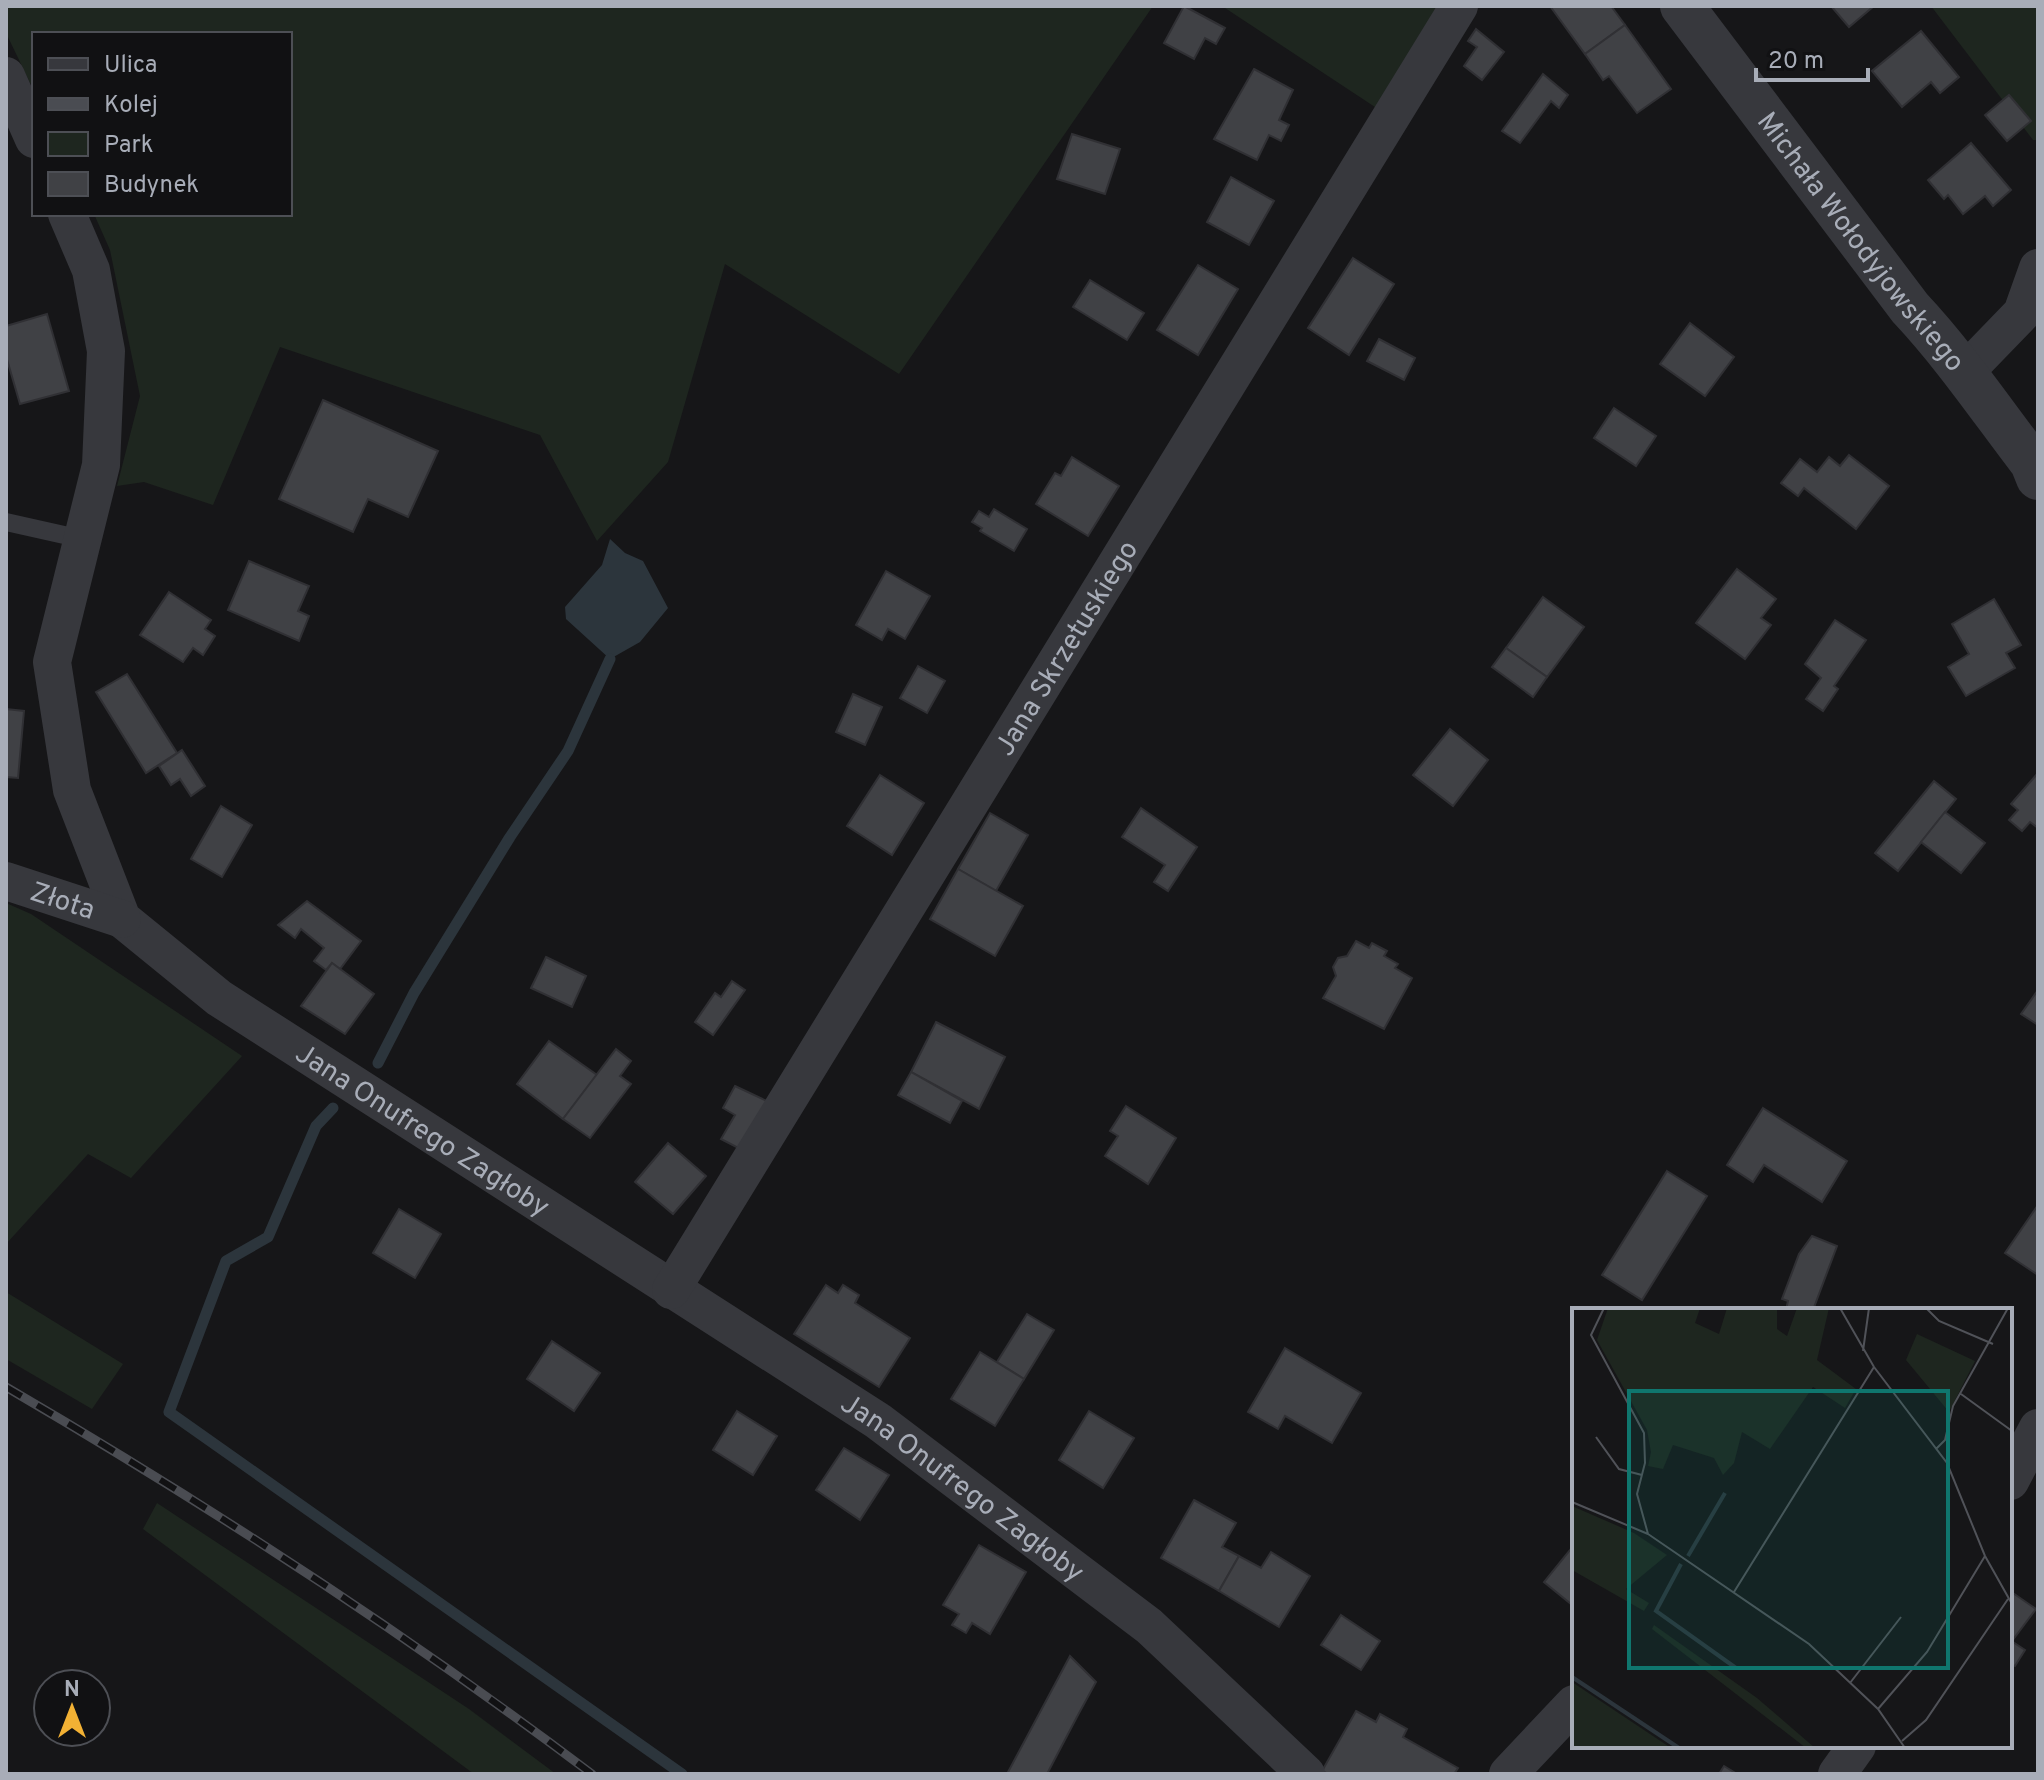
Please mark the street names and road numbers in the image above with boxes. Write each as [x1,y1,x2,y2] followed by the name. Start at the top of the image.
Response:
[1747,106,1972,380] street label: Michała Wołodyjowskiego
[988,535,1148,763] street label: Jana Skrzetuskiego
[25,875,99,930] street label: Złota
[288,1037,555,1226] street label: Jana Onufrego Zagłoby
[833,1387,1091,1592] street label: Jana Onufrego Zagłoby

